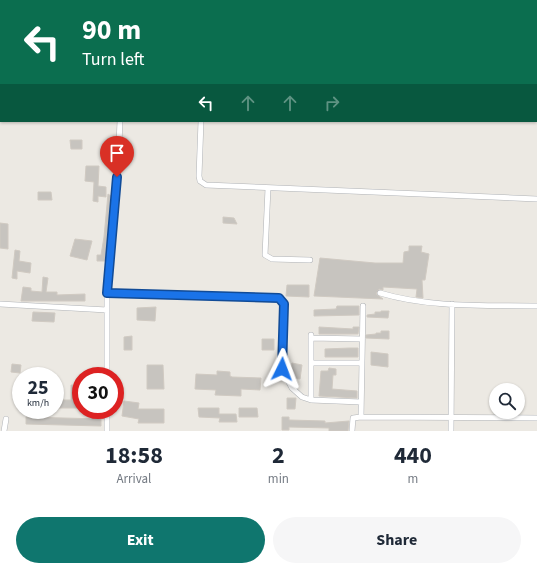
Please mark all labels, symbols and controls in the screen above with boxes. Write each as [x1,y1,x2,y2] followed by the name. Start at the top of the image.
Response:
[82,10,141,50] text: 90 m
[16,16,68,68] icon: left
[82,47,144,72] text: Turn left
[195,92,217,114] icon: left
[237,92,259,114] icon: ahead
[279,92,301,114] icon: ahead
[321,92,343,114] icon: right
[100,136,134,177] pin
[106,142,128,164] icon: arrive
[261,348,303,390] position arrow
[72,367,124,419] speed limit sign: 30
[27,374,49,402] text: 25
[489,383,525,419] map controls
[489,383,525,419] button: search
[27,396,49,410] text: km/h
[105,438,163,473] text: 18:58
[272,438,285,473] text: 2
[394,438,432,473] text: 440
[116,470,151,488] text: Arrival
[268,470,289,488] text: min
[408,470,418,488] text: m
[16,517,265,563] button: Exit
[273,517,521,563] button: Share

